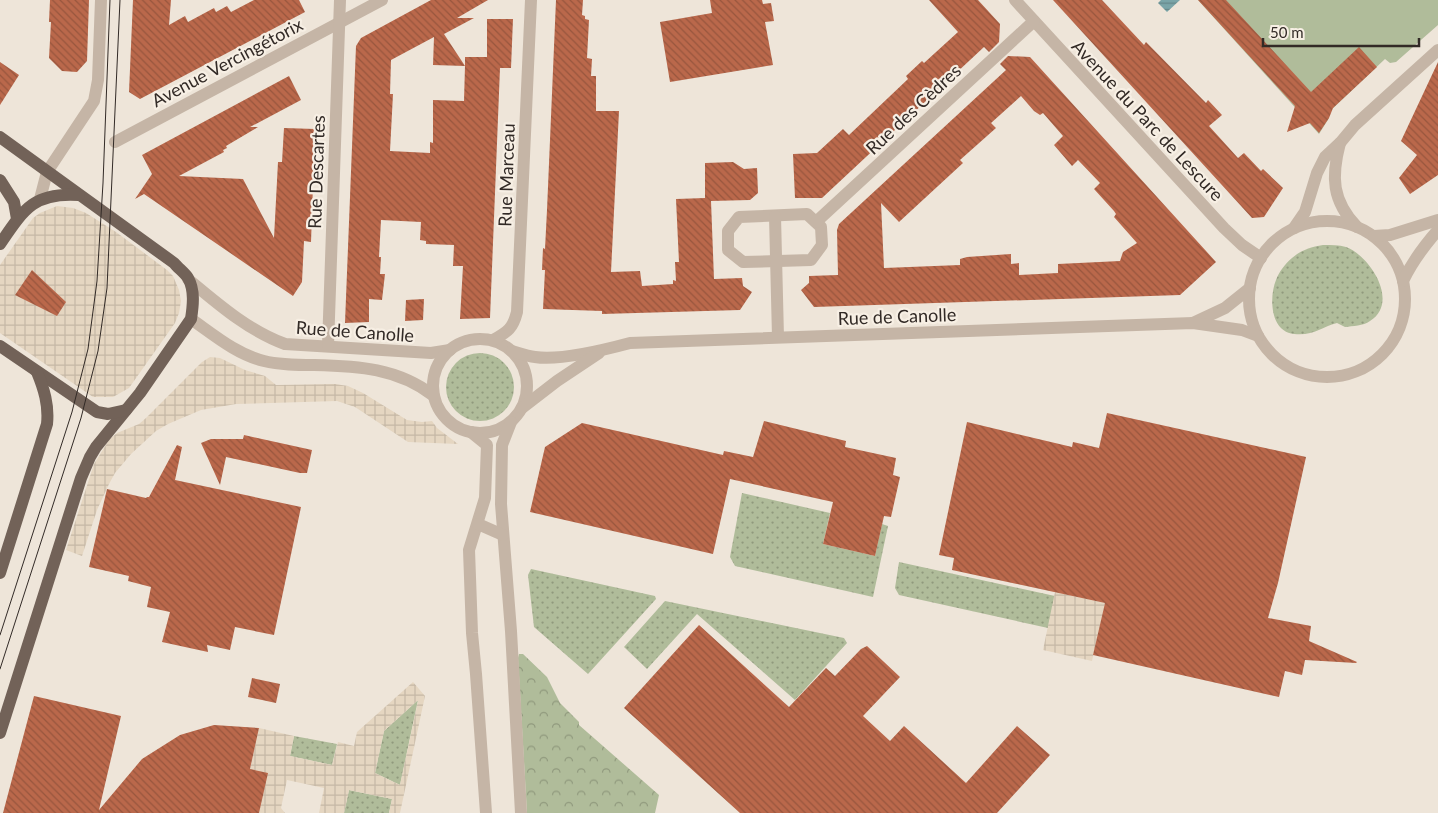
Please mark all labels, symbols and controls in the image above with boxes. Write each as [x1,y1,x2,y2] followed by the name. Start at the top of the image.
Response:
[148,13,306,111] street label: Avenue Vercingétorix
[1263,15,1419,47] scale bar
[1270,23,1304,41] text: 50 m
[1068,35,1228,205] street label: Avenue du Parc de Lescure
[861,59,965,159] street label: Rue des Cèdres
[303,115,329,229] street label: Rue Descartes
[493,123,519,227] street label: Rue Marceau
[837,303,957,329] street label: Rue de Canolle
[295,316,415,346] street label: Rue de Canolle

